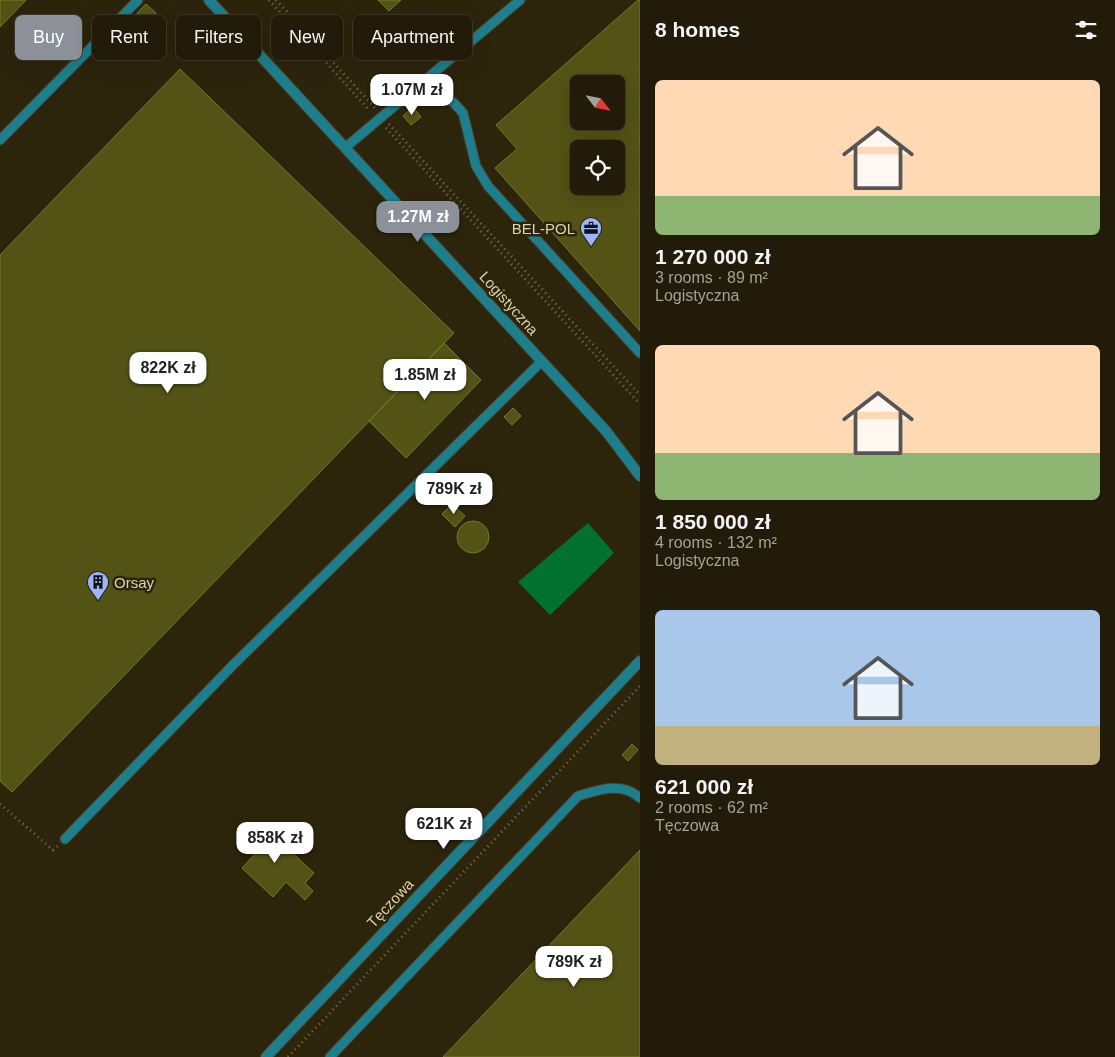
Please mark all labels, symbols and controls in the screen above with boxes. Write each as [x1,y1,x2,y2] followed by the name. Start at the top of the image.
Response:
[15,15,82,60] chip: Buy
[92,15,166,60] chip: Rent
[176,15,261,60] chip: Filters
[271,15,343,60] chip: New
[353,15,472,60] chip: Apartment
[1072,16,1100,44] icon: filters
[655,18,740,41] text: 8 homes
[360,74,464,116] pin: 1.07M zł
[570,75,625,130] north arrow
[570,75,625,195] map controls
[381,81,443,98] text: 1.07M zł
[833,113,923,203] icon: home
[570,140,625,195] button: locate
[366,200,470,243] pin: 1.27M zł
[387,208,449,225] text: 1.27M zł
[579,216,603,247] office icon: BEL-POL
[512,220,575,237] place label: BEL-POL
[655,245,771,268] text: 1 270 000 zł
[476,268,542,339] street label: Logistyczna
[655,269,768,286] text: 3 rooms · 89 m²
[655,287,740,304] text: Logistyczna
[122,352,214,394] pin: 822K zł
[373,358,477,401] pin: 1.85M zł
[140,359,196,376] text: 822K zł
[394,366,456,383] text: 1.85M zł
[833,378,923,468] icon: home
[408,472,500,515] pin: 789K zł
[426,480,482,497] text: 789K zł
[655,510,771,533] text: 1 850 000 zł
[655,534,777,551] text: 4 rooms · 132 m²
[655,552,740,569] text: Logistyczna
[86,570,110,601] building icon: Orsay
[114,574,155,591] place label: Orsay
[833,643,923,733] icon: home
[655,775,753,798] text: 621 000 zł
[655,799,768,816] text: 2 rooms · 62 m²
[398,808,490,850] pin: 621K zł
[416,815,472,832] text: 621K zł
[655,817,719,834] text: Tęczowa
[229,822,321,864] pin: 858K zł
[247,829,303,846] text: 858K zł
[363,875,417,931] street label: Tęczowa
[528,946,620,988] pin: 789K zł
[546,953,602,970] text: 789K zł

